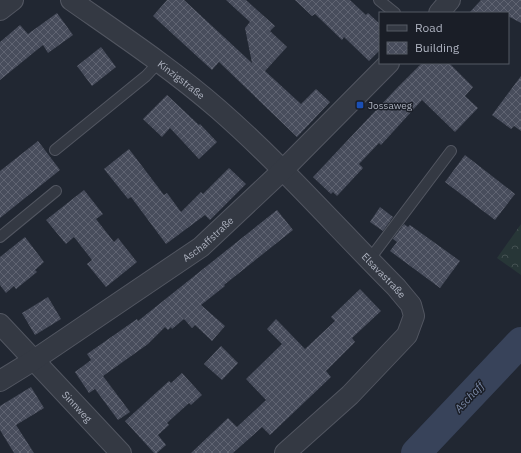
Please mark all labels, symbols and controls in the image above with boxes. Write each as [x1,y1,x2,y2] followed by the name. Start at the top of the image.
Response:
[379,12,509,64] legend
[415,20,443,35] text: Road
[415,40,460,55] text: Building
[155,57,208,102] street label: Kinzigstraße
[368,99,413,112] place label: Jossaweg
[355,100,365,110] marker: Jossaweg
[180,214,237,265] street label: Aschaffstraße
[359,250,409,301] street label: Elsavastraße
[451,378,488,416] water label: Aschaff
[59,388,95,426] street label: Sinnweg

